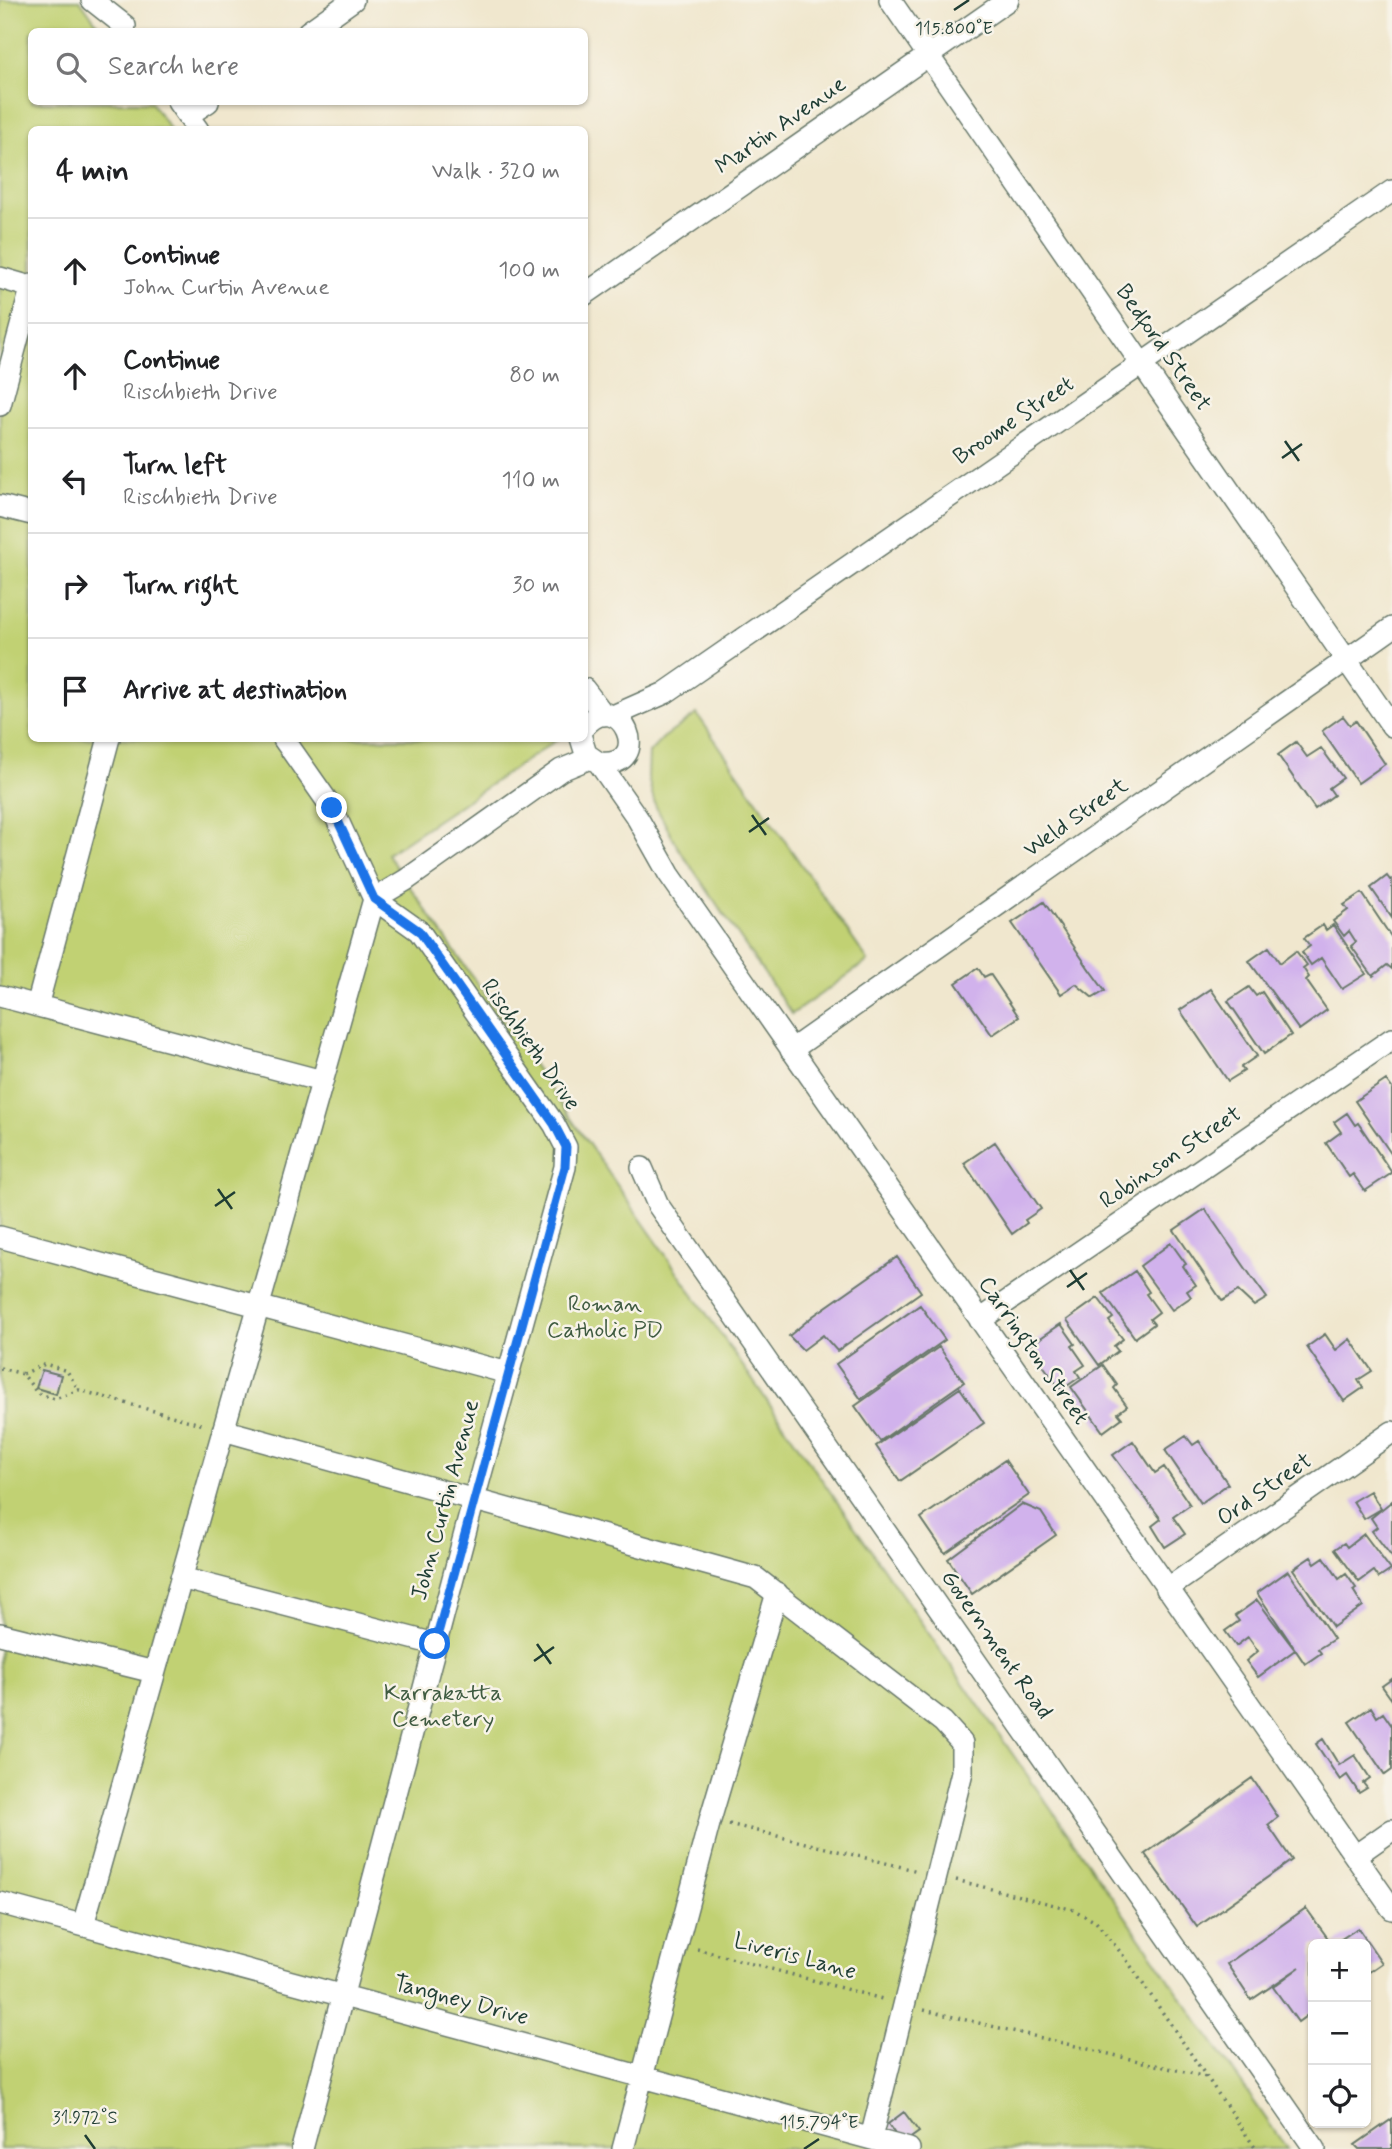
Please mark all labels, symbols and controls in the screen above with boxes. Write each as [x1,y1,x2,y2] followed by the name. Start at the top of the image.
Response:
[915,17,993,41] text: 115.800°E
[28,28,588,105] search box
[52,48,90,86] icon: search
[108,50,239,84] text: Search here
[710,70,852,182] street label: Martin Avenue
[56,152,129,191] text: 4 min
[432,157,560,187] text: Walk · 320 m
[123,239,220,273] text: Continue
[56,252,94,290] icon: ahead
[498,256,560,286] text: 100 m
[123,273,329,303] text: John Curtin Avenue
[1107,279,1218,418] street label: Bedford Street
[123,344,220,378] text: Continue
[56,357,94,395] icon: ahead
[509,361,560,391] text: 80 m
[948,370,1080,472] street label: Broome Street
[123,378,278,408] text: Rischbieth Drive
[123,449,227,483] text: Turn left
[56,462,94,500] icon: left
[501,466,560,496] text: 110 m
[123,483,278,513] text: Rischbieth Drive
[56,567,94,605] icon: right
[123,569,239,603] text: Turn right
[512,571,560,601] text: 30 m
[56,672,94,710] icon: arrive
[123,674,347,708] text: Arrive at destination
[1018,771,1135,865] street label: Weld Street
[316,792,347,823] route end
[473,973,587,1117] street label: Rischbieth Drive
[1094,1099,1248,1217] street label: Robinson Street
[969,1271,1095,1432] street label: Carrington Street
[547,1290,663,1346] park label: Roman Catholic PD
[405,1396,487,1604] street label: John Curtin Avenue
[1212,1446,1319,1534] street label: Ord Street
[933,1564,1059,1726] street label: Government Road
[419,1628,450,1659] route start
[384,1679,502,1735] park label: Karrakatta Cemetery
[731,1926,859,1988] street label: Liveris Lane
[1308,1939,1371,2128] map controls
[1308,1939,1371,2002] button: +
[390,1969,532,2035] street label: Tangney Drive
[1308,2002,1371,2065] button: −
[1308,2065,1371,2128] button: locate
[53,2106,117,2130] text: 31.972°S
[780,2111,858,2135] text: 115.794°E

